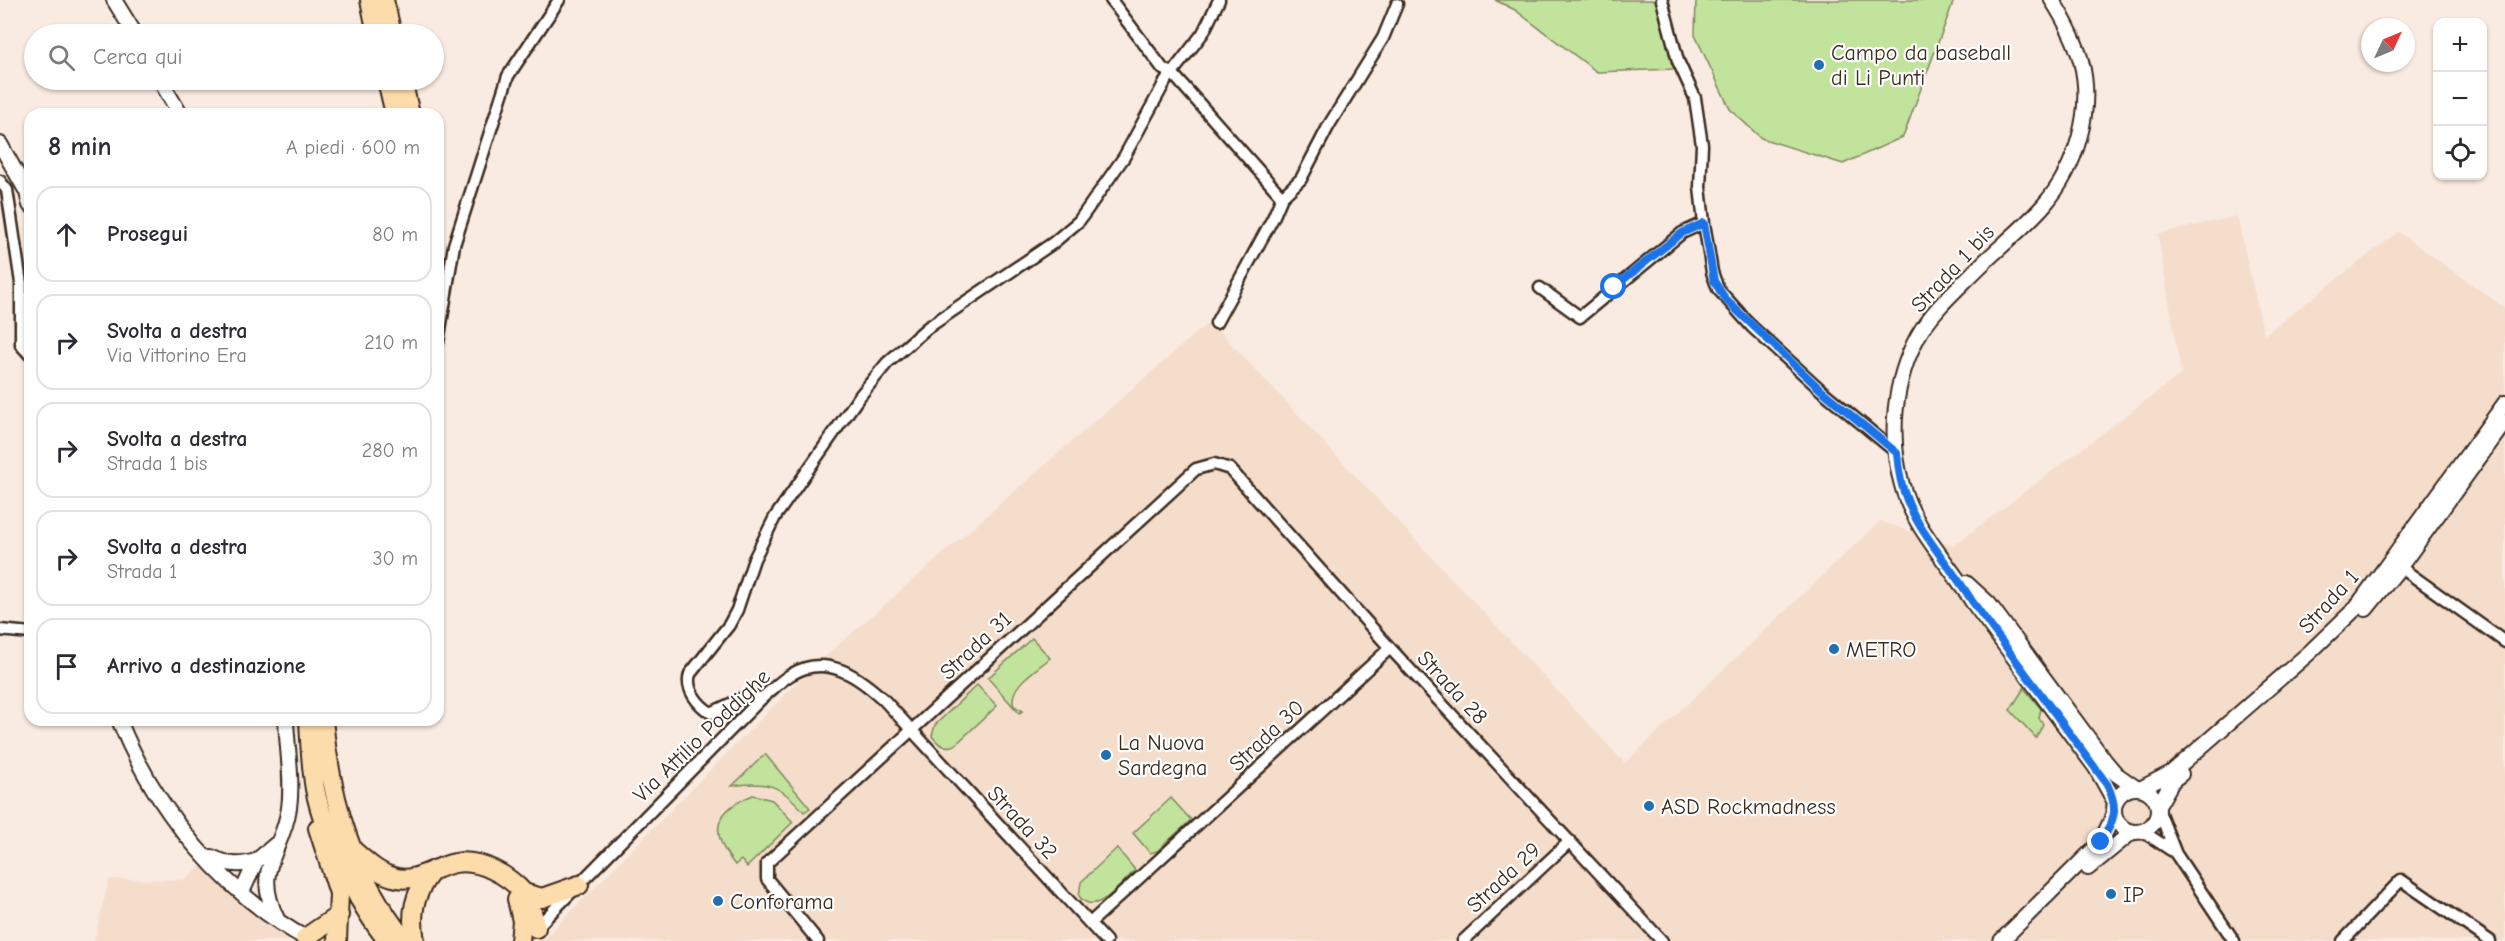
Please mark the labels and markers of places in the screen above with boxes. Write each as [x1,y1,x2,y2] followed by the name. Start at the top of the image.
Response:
[1831,40,2011,91] place label: Campo da baseball di Li Punti
[1812,58,1826,72] marker: Campo da baseball di Li Punti
[1846,637,1916,663] place label: METRO
[1827,642,1841,656] marker: METRO
[1118,730,1207,781] place label: La Nuova Sardegna
[1099,748,1113,762] marker: La Nuova Sardegna
[1661,794,1836,820] place label: ASD Rockmadness
[1642,799,1656,813] marker: ASD Rockmadness
[2123,882,2144,908] place label: IP
[2104,887,2118,901] marker: IP
[730,889,834,915] place label: Conforama
[711,894,725,908] marker: Conforama

